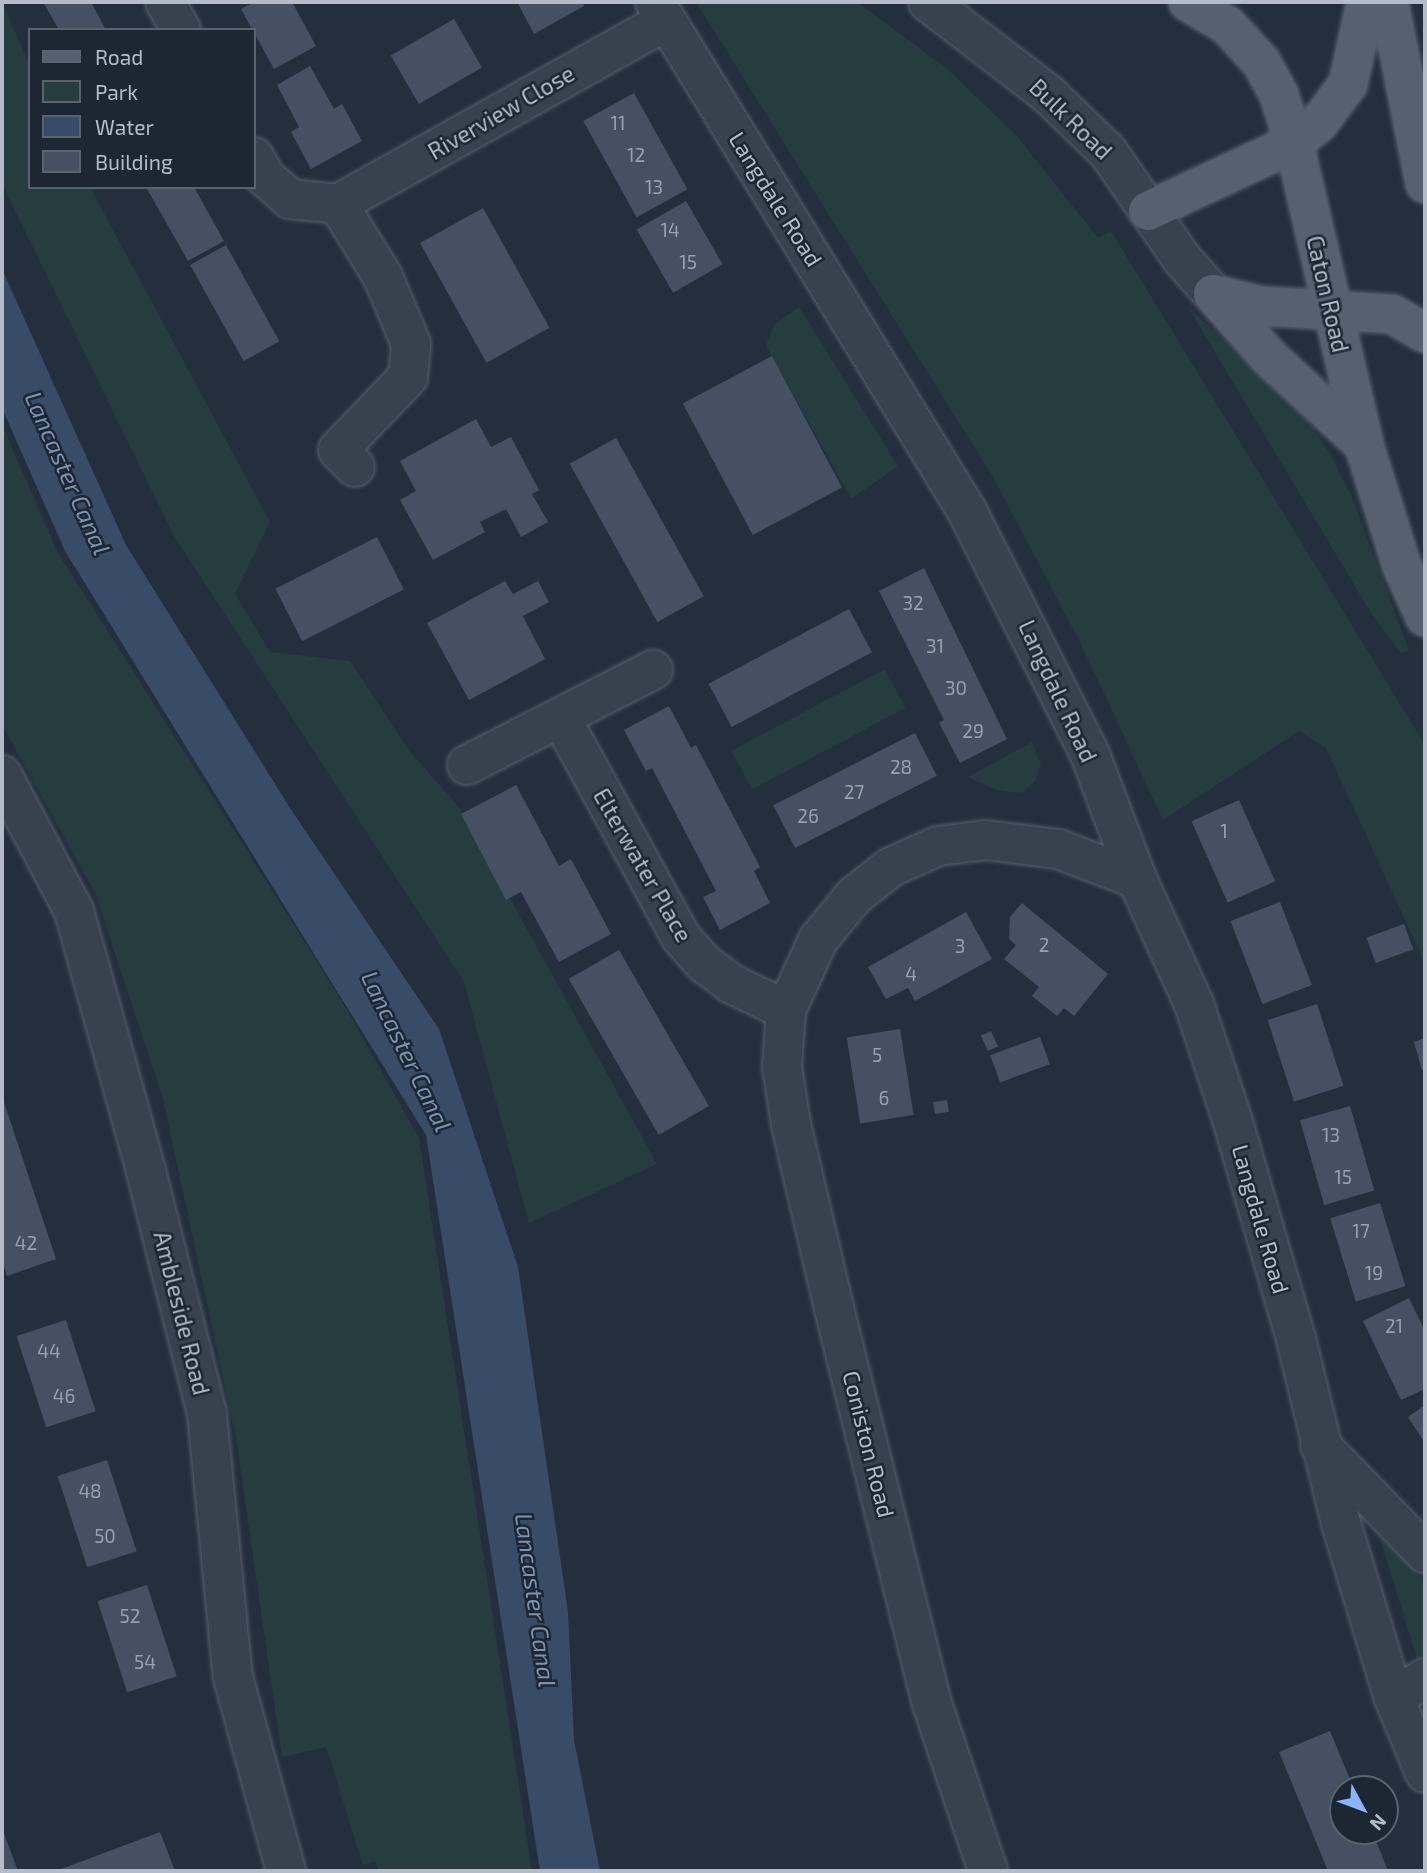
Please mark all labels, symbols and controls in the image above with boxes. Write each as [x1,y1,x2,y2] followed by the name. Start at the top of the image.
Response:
[28,28,256,189] legend
[95,44,143,69] text: Road
[423,59,579,165] street label: Riverview Close
[1024,73,1118,165] street label: Bulk Road
[95,79,138,104] text: Park
[610,112,626,134] house number: 11
[95,114,154,139] text: Water
[724,127,828,271] street label: Langdale Road
[627,144,645,166] house number: 12
[95,149,173,174] text: Building
[645,176,663,198] house number: 13
[660,219,680,241] house number: 14
[1301,233,1355,355] street label: Caton Road
[679,251,697,273] house number: 15
[19,387,117,559] water label: Lancaster Canal
[902,592,924,614] house number: 32
[1013,616,1103,766] street label: Langdale Road
[926,635,944,657] house number: 31
[945,677,967,699] house number: 30
[962,720,984,742] house number: 29
[890,756,912,778] house number: 28
[844,781,864,803] house number: 27
[588,783,698,947] street label: Elterwater Place
[797,805,819,827] house number: 26
[1220,820,1228,842] house number: 1
[1039,934,1049,956] house number: 2
[955,935,965,957] house number: 3
[905,963,917,985] house number: 4
[356,966,458,1136] water label: Lancaster Canal
[872,1044,882,1066] house number: 5
[879,1087,889,1109] house number: 6
[1322,1124,1340,1146] house number: 13
[1227,1141,1295,1297] street label: Langdale Road
[1334,1166,1352,1188] house number: 15
[1352,1220,1370,1242] house number: 17
[148,1228,216,1398] street label: Ambleside Road
[15,1232,37,1254] house number: 42
[1365,1262,1383,1284] house number: 19
[1385,1315,1403,1337] house number: 21
[37,1340,61,1362] house number: 44
[837,1368,901,1520] street label: Coniston Road
[53,1385,75,1407] house number: 46
[78,1480,102,1502] house number: 48
[510,1511,562,1689] water label: Lancaster Canal
[94,1525,116,1547] house number: 50
[120,1605,140,1627] house number: 52
[134,1651,156,1673] house number: 54
[1329,1775,1399,1845] north arrow
[1366,1810,1392,1836] text: N

